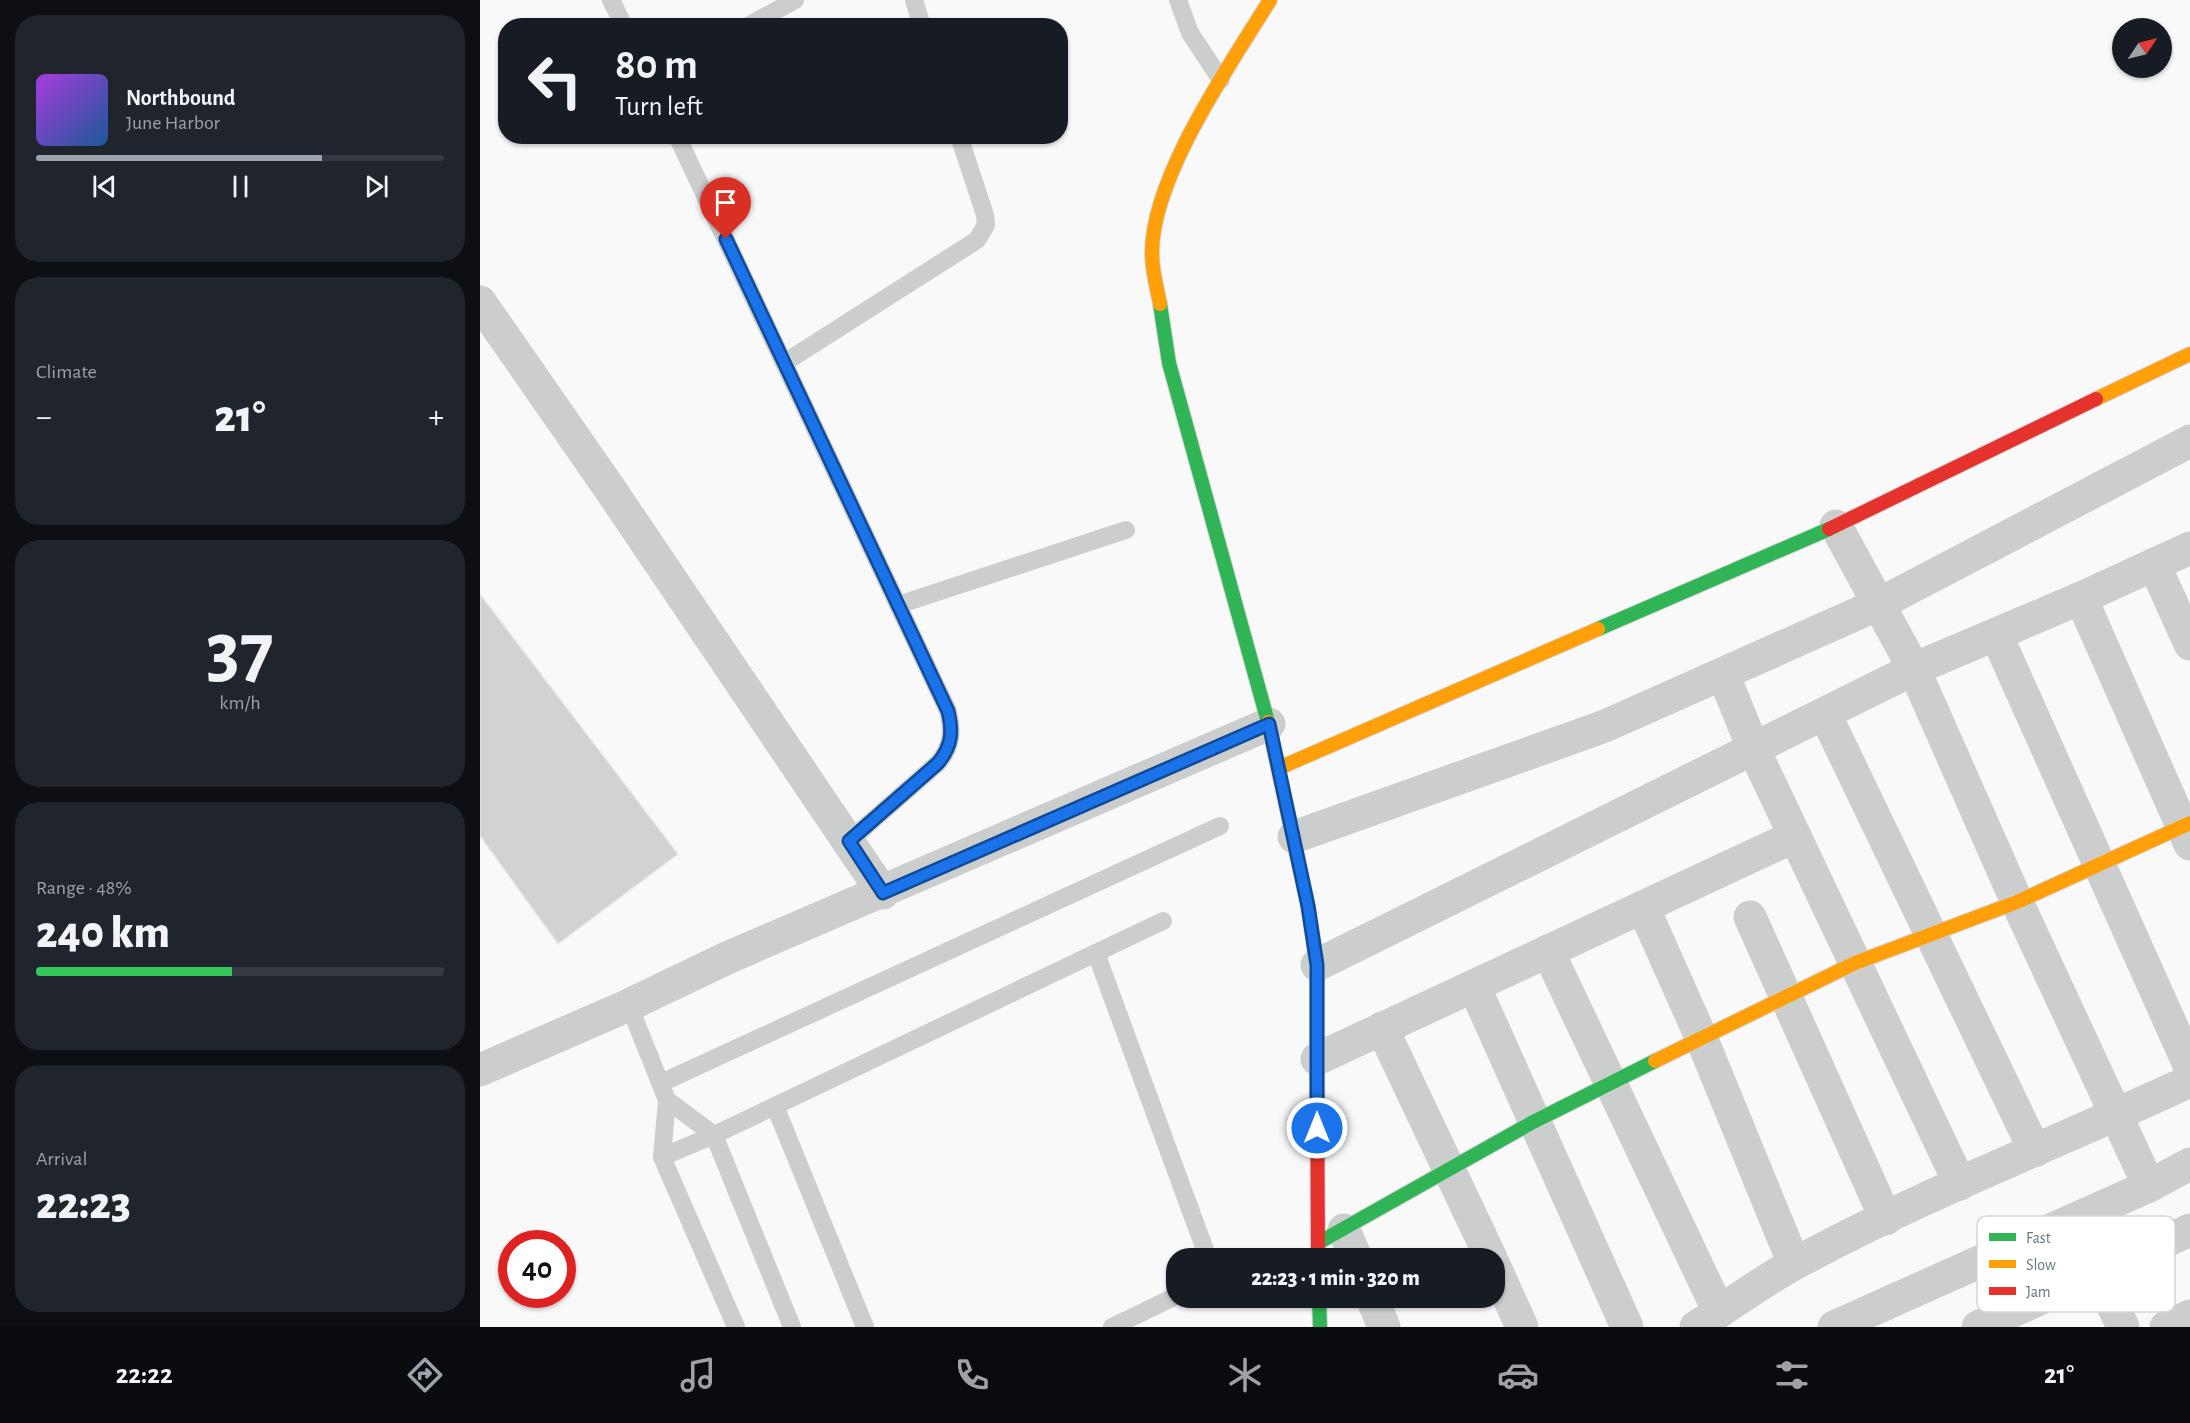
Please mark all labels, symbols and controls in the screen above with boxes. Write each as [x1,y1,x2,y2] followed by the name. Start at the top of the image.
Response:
[2112,18,2172,78] north arrow
[2112,18,2172,78] map controls
[516,42,594,120] icon: left
[615,44,698,86] text: 80 m
[126,87,235,109] text: Northbound
[615,93,703,120] text: Turn left
[126,113,220,133] text: June Harbor
[88,170,121,203] icon: previous
[224,170,257,203] icon: pause
[360,170,393,203] icon: next
[700,177,751,239] pin
[709,186,742,219] icon: arrive
[36,362,97,382] text: Climate
[214,395,266,440] text: 21°
[36,401,52,434] text: −
[428,401,444,434] text: +
[206,613,274,691] text: 37
[219,693,261,713] text: km/h
[36,878,132,898] text: Range · 48%
[36,911,170,956] text: 240 km
[1285,1096,1349,1160] position arrow
[36,1149,87,1169] text: Arrival
[36,1182,131,1227] text: 22:23
[1977,1216,2175,1312] legend
[498,1230,576,1308] speed limit sign: 40
[2026,1230,2051,1246] text: Fast
[2026,1257,2056,1273] text: Slow
[1251,1267,1420,1289] text: 22:23 · 1 min · 320 m
[2026,1284,2051,1300] text: Jam
[404,1354,446,1396] icon: directions
[677,1354,719,1396] icon: music
[951,1354,993,1396] icon: phone
[1224,1354,1266,1396] icon: climate
[1497,1354,1539,1396] icon: car
[1771,1354,1813,1396] icon: filters
[116,1361,173,1388] text: 22:22
[2044,1361,2074,1388] text: 21°

